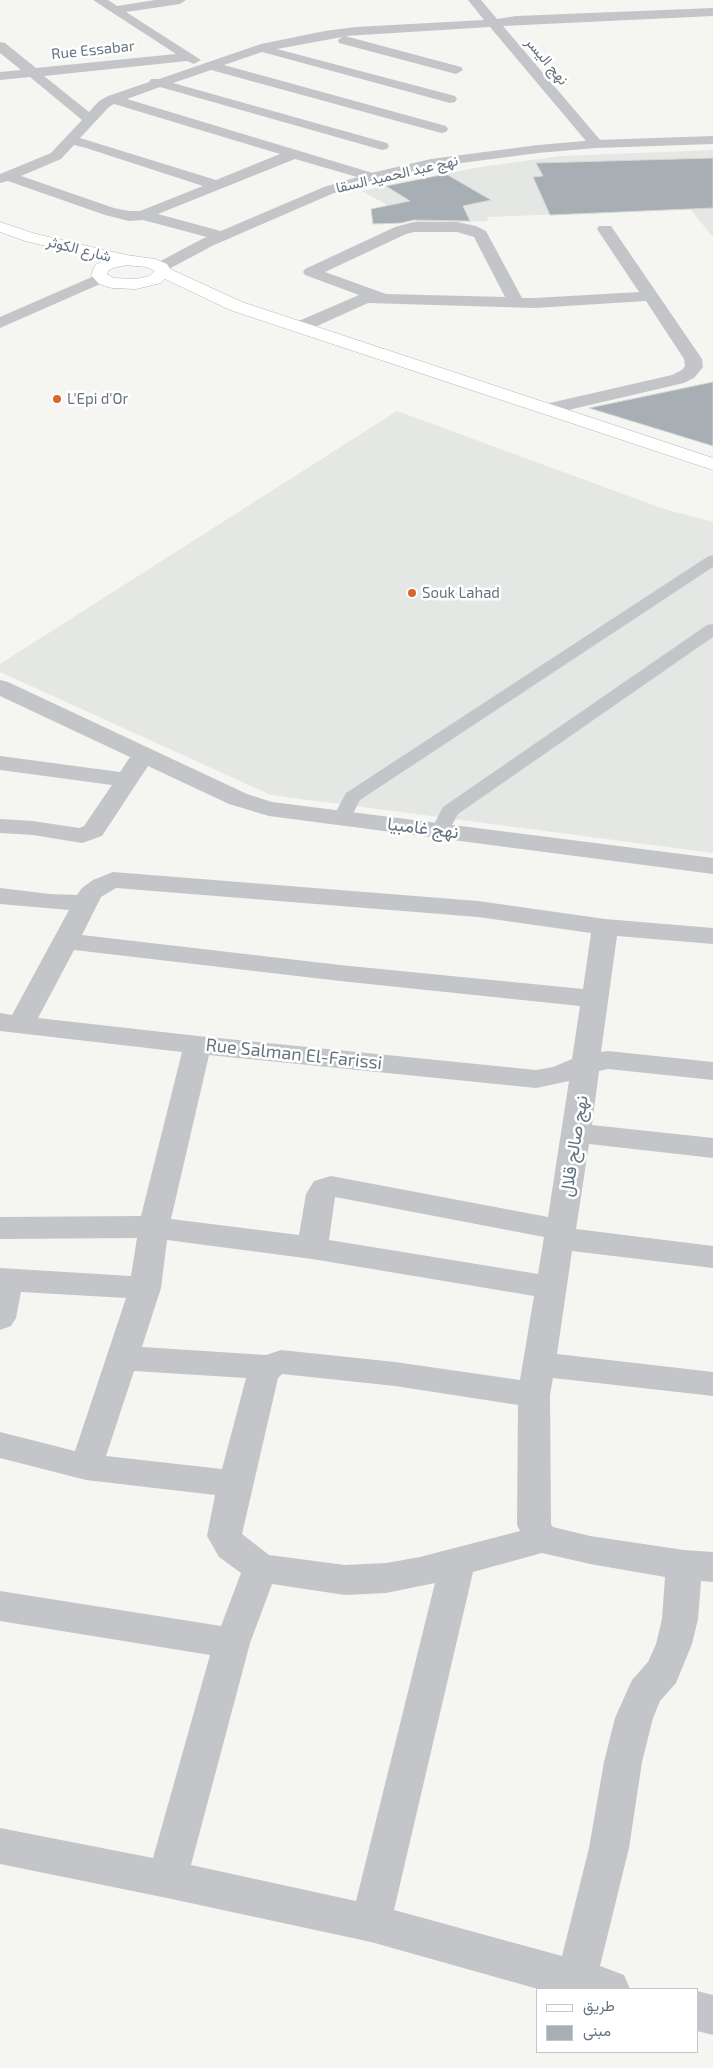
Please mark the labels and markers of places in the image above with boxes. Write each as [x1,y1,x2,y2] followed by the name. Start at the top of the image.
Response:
[67,390,128,408] place label: L'Epi d'Or
[51,393,63,405] marker: L'Epi d'Or
[422,584,500,602] place label: Souk Lahad
[406,587,418,599] marker: Souk Lahad

